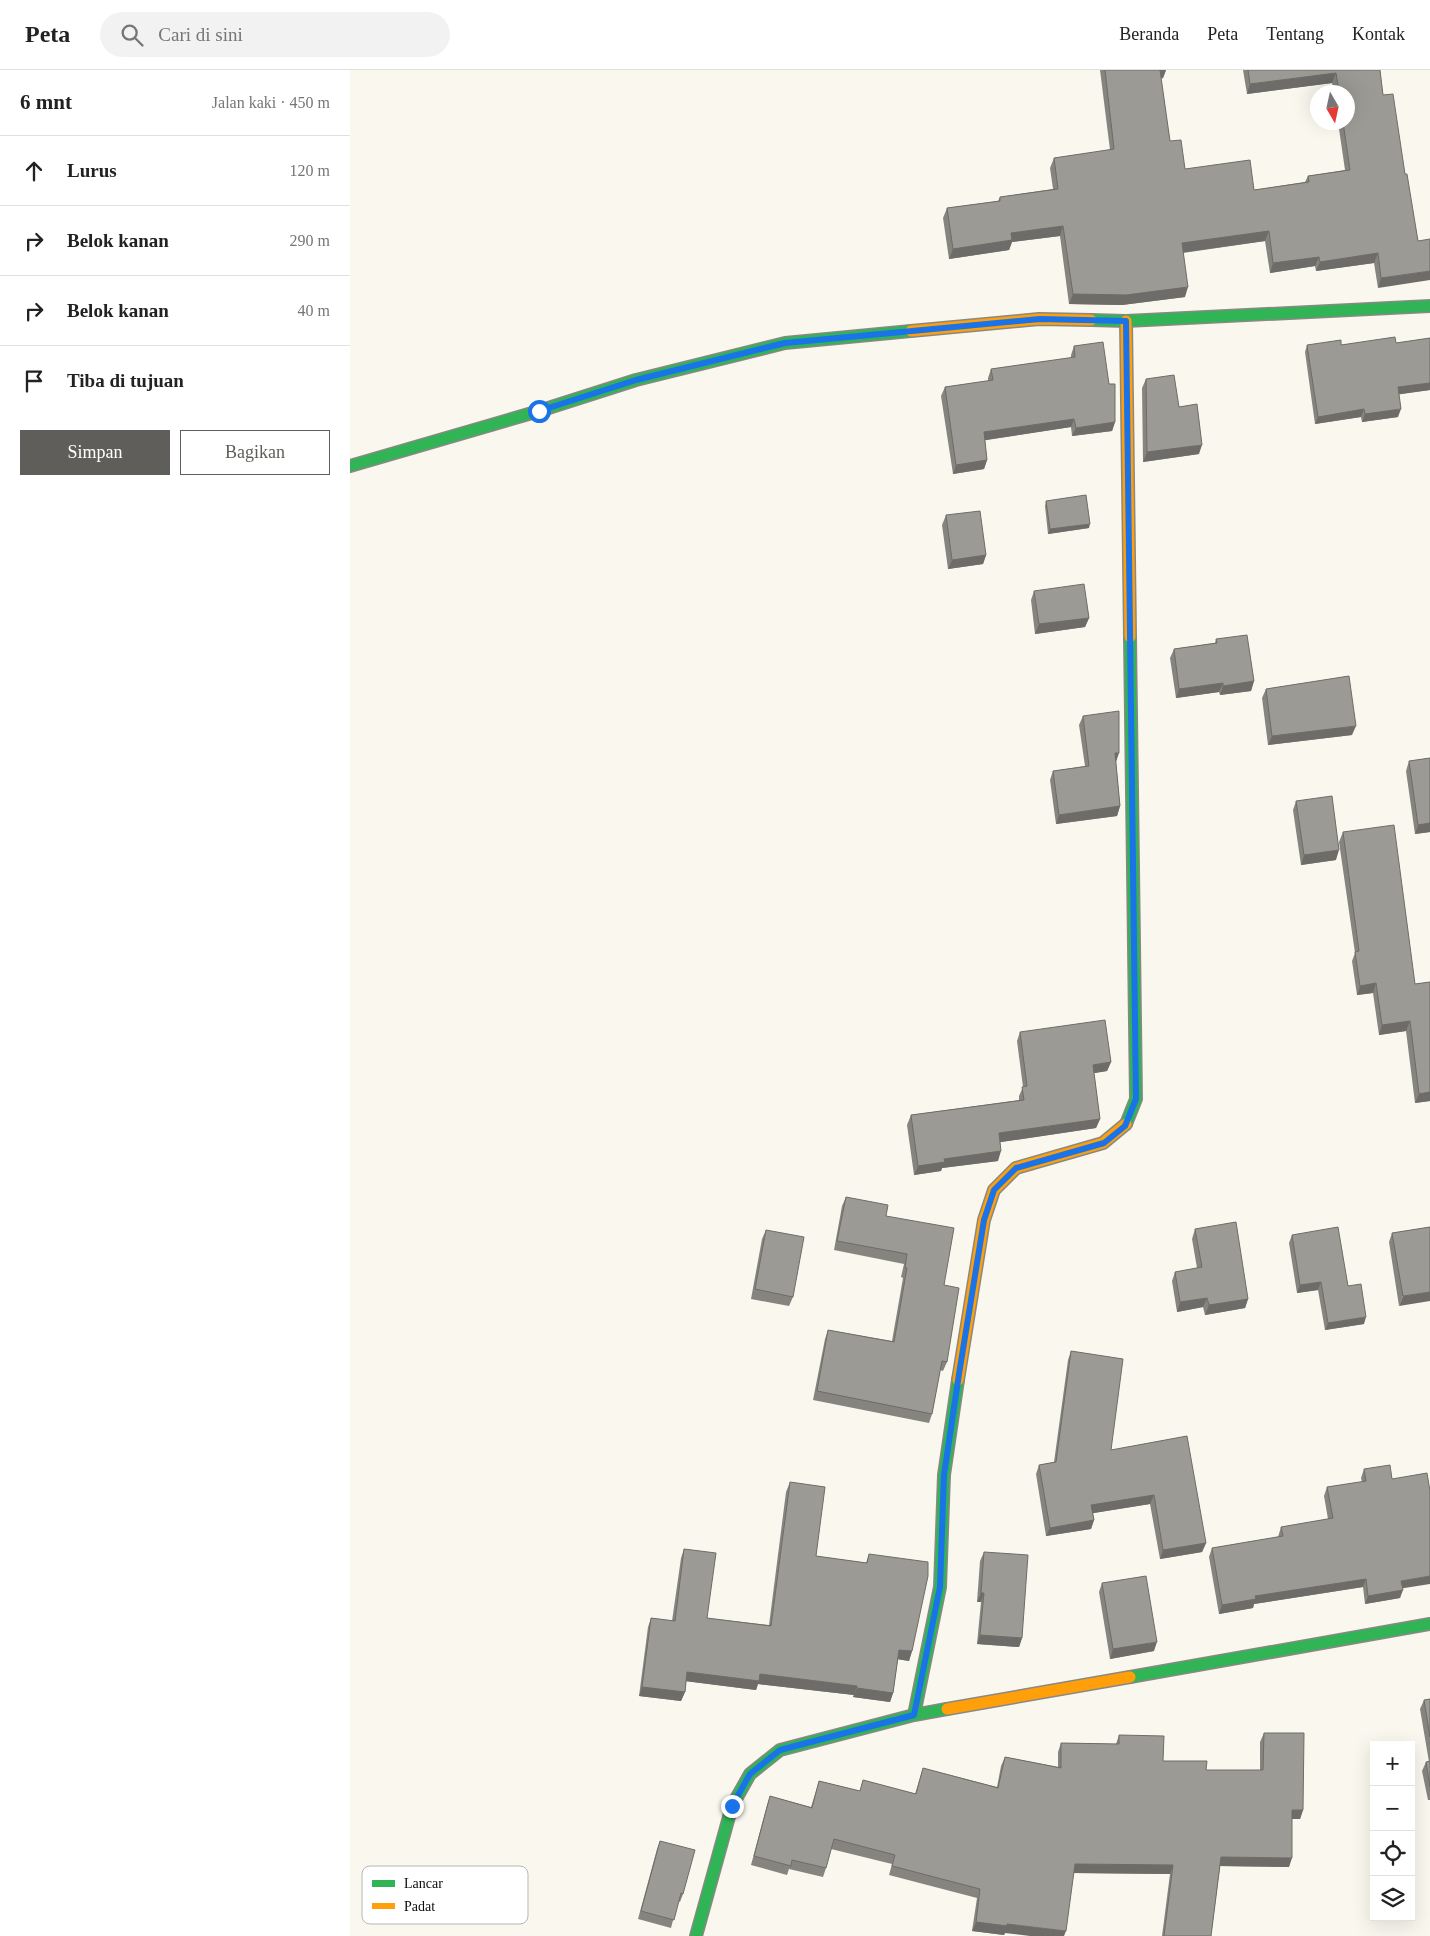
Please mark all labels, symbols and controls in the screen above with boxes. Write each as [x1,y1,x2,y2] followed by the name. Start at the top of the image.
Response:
[100,12,450,57] search box
[25,21,70,47] text: Peta
[118,21,146,49] icon: search
[158,24,243,45] text: Cari di sini
[1119,24,1179,44] text: Beranda
[1207,24,1238,44] text: Peta
[1266,24,1324,44] text: Tentang
[1352,24,1405,44] text: Kontak
[1310,85,1355,130] north arrow
[20,90,72,114] text: 6 mnt
[212,94,330,111] text: Jalan kaki · 450 m
[20,157,48,185] icon: ahead
[67,160,117,181] text: Lurus
[290,162,330,179] text: 120 m
[20,227,48,255] icon: right
[67,230,169,251] text: Belok kanan
[290,232,330,249] text: 290 m
[20,297,48,325] icon: right
[67,300,169,321] text: Belok kanan
[298,302,330,319] text: 40 m
[20,367,48,395] icon: arrive
[67,370,184,391] text: Tiba di tujuan
[528,400,551,423] route start
[20,430,170,475] button: Simpan
[180,430,330,475] button: Bagikan
[1370,1741,1415,1921] map controls
[1370,1741,1415,1786] button: +
[1370,1786,1415,1831] button: −
[721,1795,744,1818] route end
[1370,1831,1415,1876] button: locate
[362,1866,528,1924] legend
[404,1876,443,1891] text: Lancar
[1370,1876,1415,1921] button: layers
[404,1899,435,1914] text: Padat

